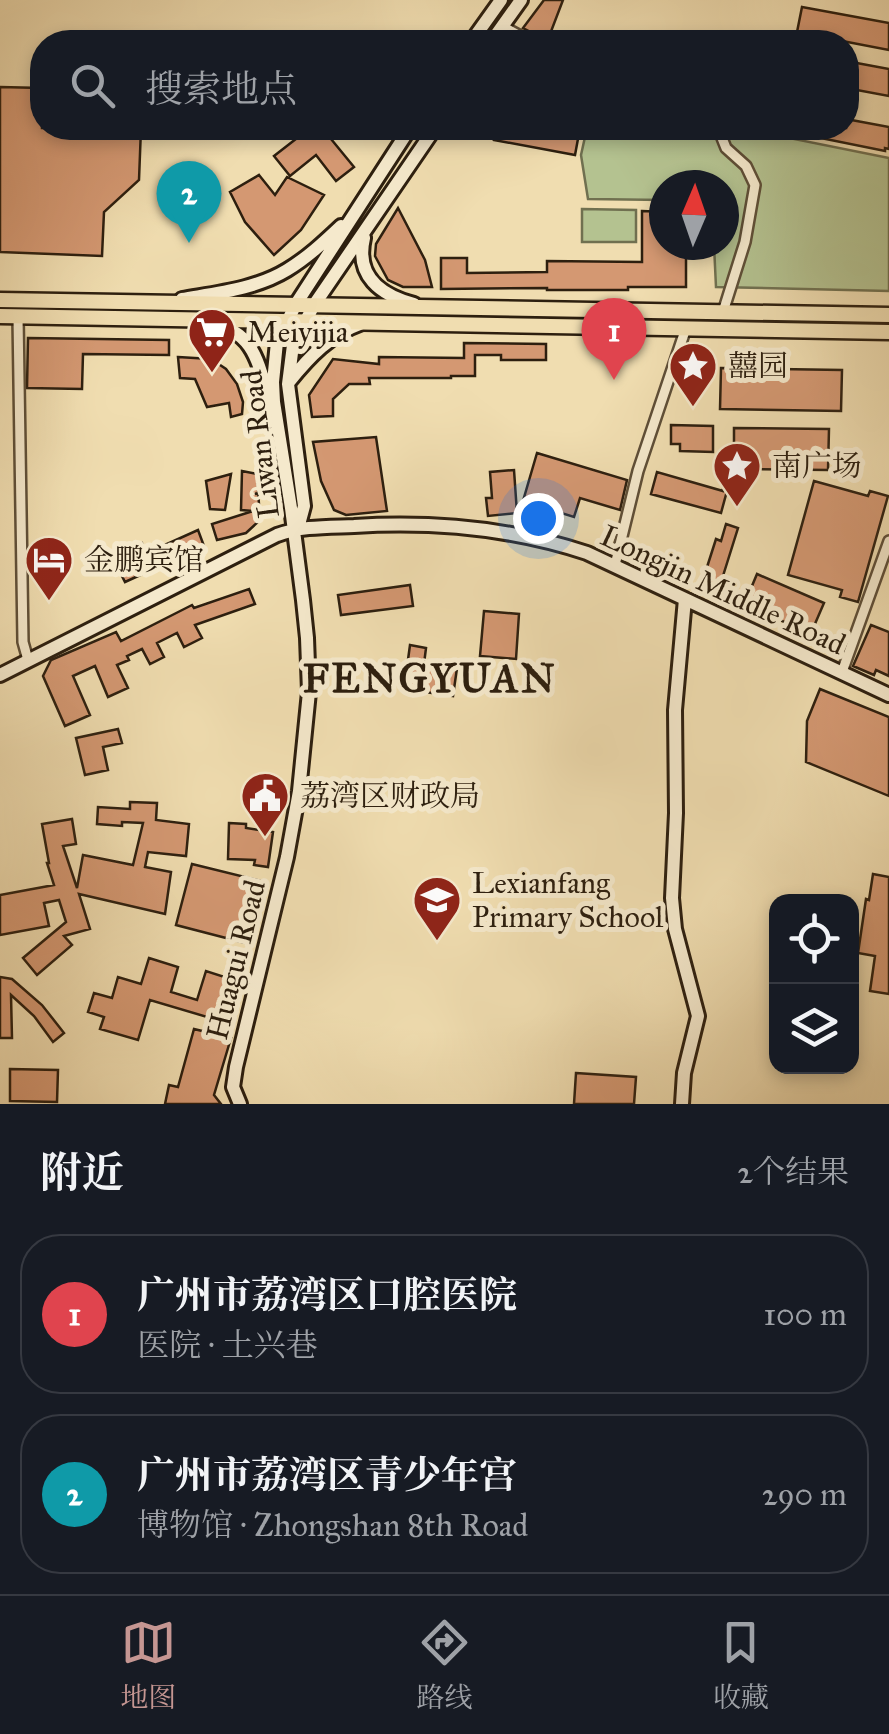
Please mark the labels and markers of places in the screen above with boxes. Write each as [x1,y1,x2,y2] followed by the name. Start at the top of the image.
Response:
[156,160,222,243] pin: 2
[582,298,646,380] pin: 1
[186,306,238,374] supermarket icon: Meiyijia
[247,314,349,350] place label: Meiyijia
[667,340,719,408] place icon: 囍园
[728,348,788,384] place label: 囍园
[711,440,763,508] place icon: 南广场
[772,448,862,484] place label: 南广场
[23,534,75,602] hotel icon: 金鹏宾馆
[84,542,204,578] place label: 金鹏宾馆
[239,770,291,838] public building icon: 荔湾区财政局
[300,778,480,814] place label: 荔湾区财政局
[472,865,664,935] place label: Lexianfang Primary School
[411,874,463,942] school or university icon: Lexianfang Primary School

